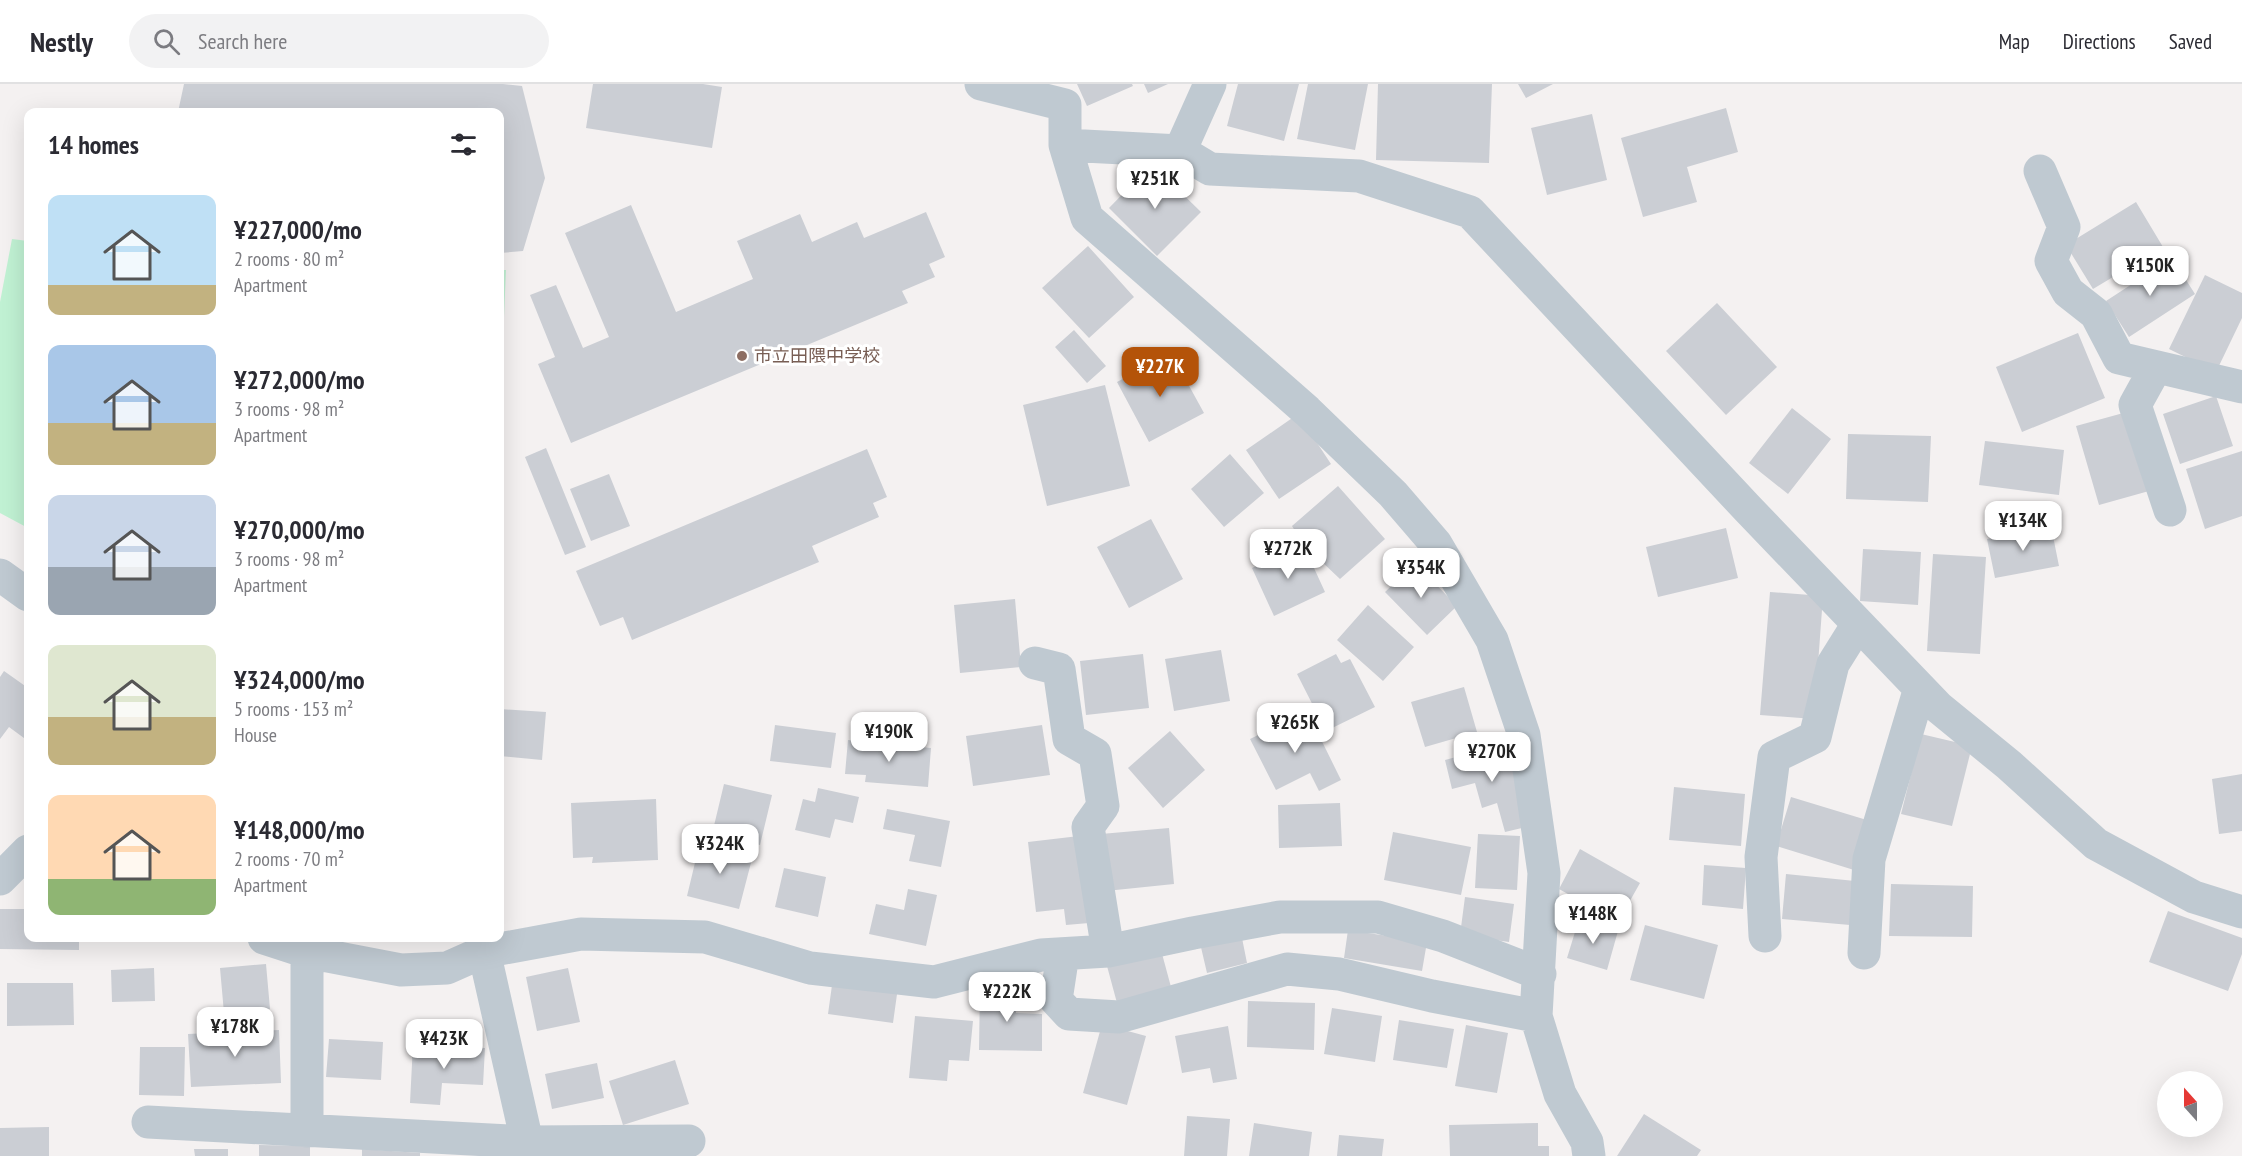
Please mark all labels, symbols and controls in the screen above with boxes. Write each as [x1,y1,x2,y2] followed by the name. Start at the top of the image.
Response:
[129,14,549,68] search box
[30,23,93,60] text: Nestly
[150,25,183,58] icon: search
[198,27,287,55] text: Search here
[1999,28,2030,55] text: Map
[2063,28,2136,55] text: Directions
[2169,28,2212,55] text: Saved
[48,128,139,161] text: 14 homes
[447,128,480,161] icon: filters
[1113,159,1197,210] pin: ¥251K
[1131,165,1179,191] text: ¥251K
[234,213,362,246] text: ¥227,000/mo
[96,219,168,291] icon: home
[234,246,344,272] text: 2 rooms · 80 m²
[2108,246,2192,297] pin: ¥150K
[2126,252,2174,278] text: ¥150K
[234,272,307,298] text: Apartment
[754,344,880,367] place label: 市立田隈中学校
[1118,347,1202,398] pin: ¥227K
[735,349,749,363] marker: 市立田隈中学校
[1136,353,1184,379] text: ¥227K
[234,363,365,396] text: ¥272,000/mo
[96,369,168,441] icon: home
[234,396,344,422] text: 3 rooms · 98 m²
[234,422,307,448] text: Apartment
[1981,501,2065,552] pin: ¥134K
[1999,507,2047,533] text: ¥134K
[234,513,365,546] text: ¥270,000/mo
[96,519,168,591] icon: home
[1246,529,1330,580] pin: ¥272K
[1264,535,1312,561] text: ¥272K
[234,546,344,572] text: 3 rooms · 98 m²
[1379,548,1463,599] pin: ¥354K
[1397,554,1445,580] text: ¥354K
[234,572,307,598] text: Apartment
[234,663,365,696] text: ¥324,000/mo
[96,669,168,741] icon: home
[234,696,353,722] text: 5 rooms · 153 m²
[1253,703,1337,754] pin: ¥265K
[1271,709,1319,735] text: ¥265K
[847,712,931,763] pin: ¥190K
[865,718,913,744] text: ¥190K
[234,722,277,748] text: House
[1450,732,1534,783] pin: ¥270K
[1468,738,1516,764] text: ¥270K
[234,813,365,846] text: ¥148,000/mo
[96,819,168,891] icon: home
[678,824,762,875] pin: ¥324K
[696,830,744,856] text: ¥324K
[234,846,344,872] text: 2 rooms · 70 m²
[234,872,307,898] text: Apartment
[1551,894,1635,945] pin: ¥148K
[1569,900,1617,926] text: ¥148K
[965,972,1049,1023] pin: ¥222K
[983,978,1031,1004] text: ¥222K
[193,1007,277,1058] pin: ¥178K
[211,1013,259,1039] text: ¥178K
[402,1019,486,1070] pin: ¥423K
[420,1025,468,1051] text: ¥423K
[2157,1071,2223,1137] north arrow
[2157,1071,2223,1137] map controls

